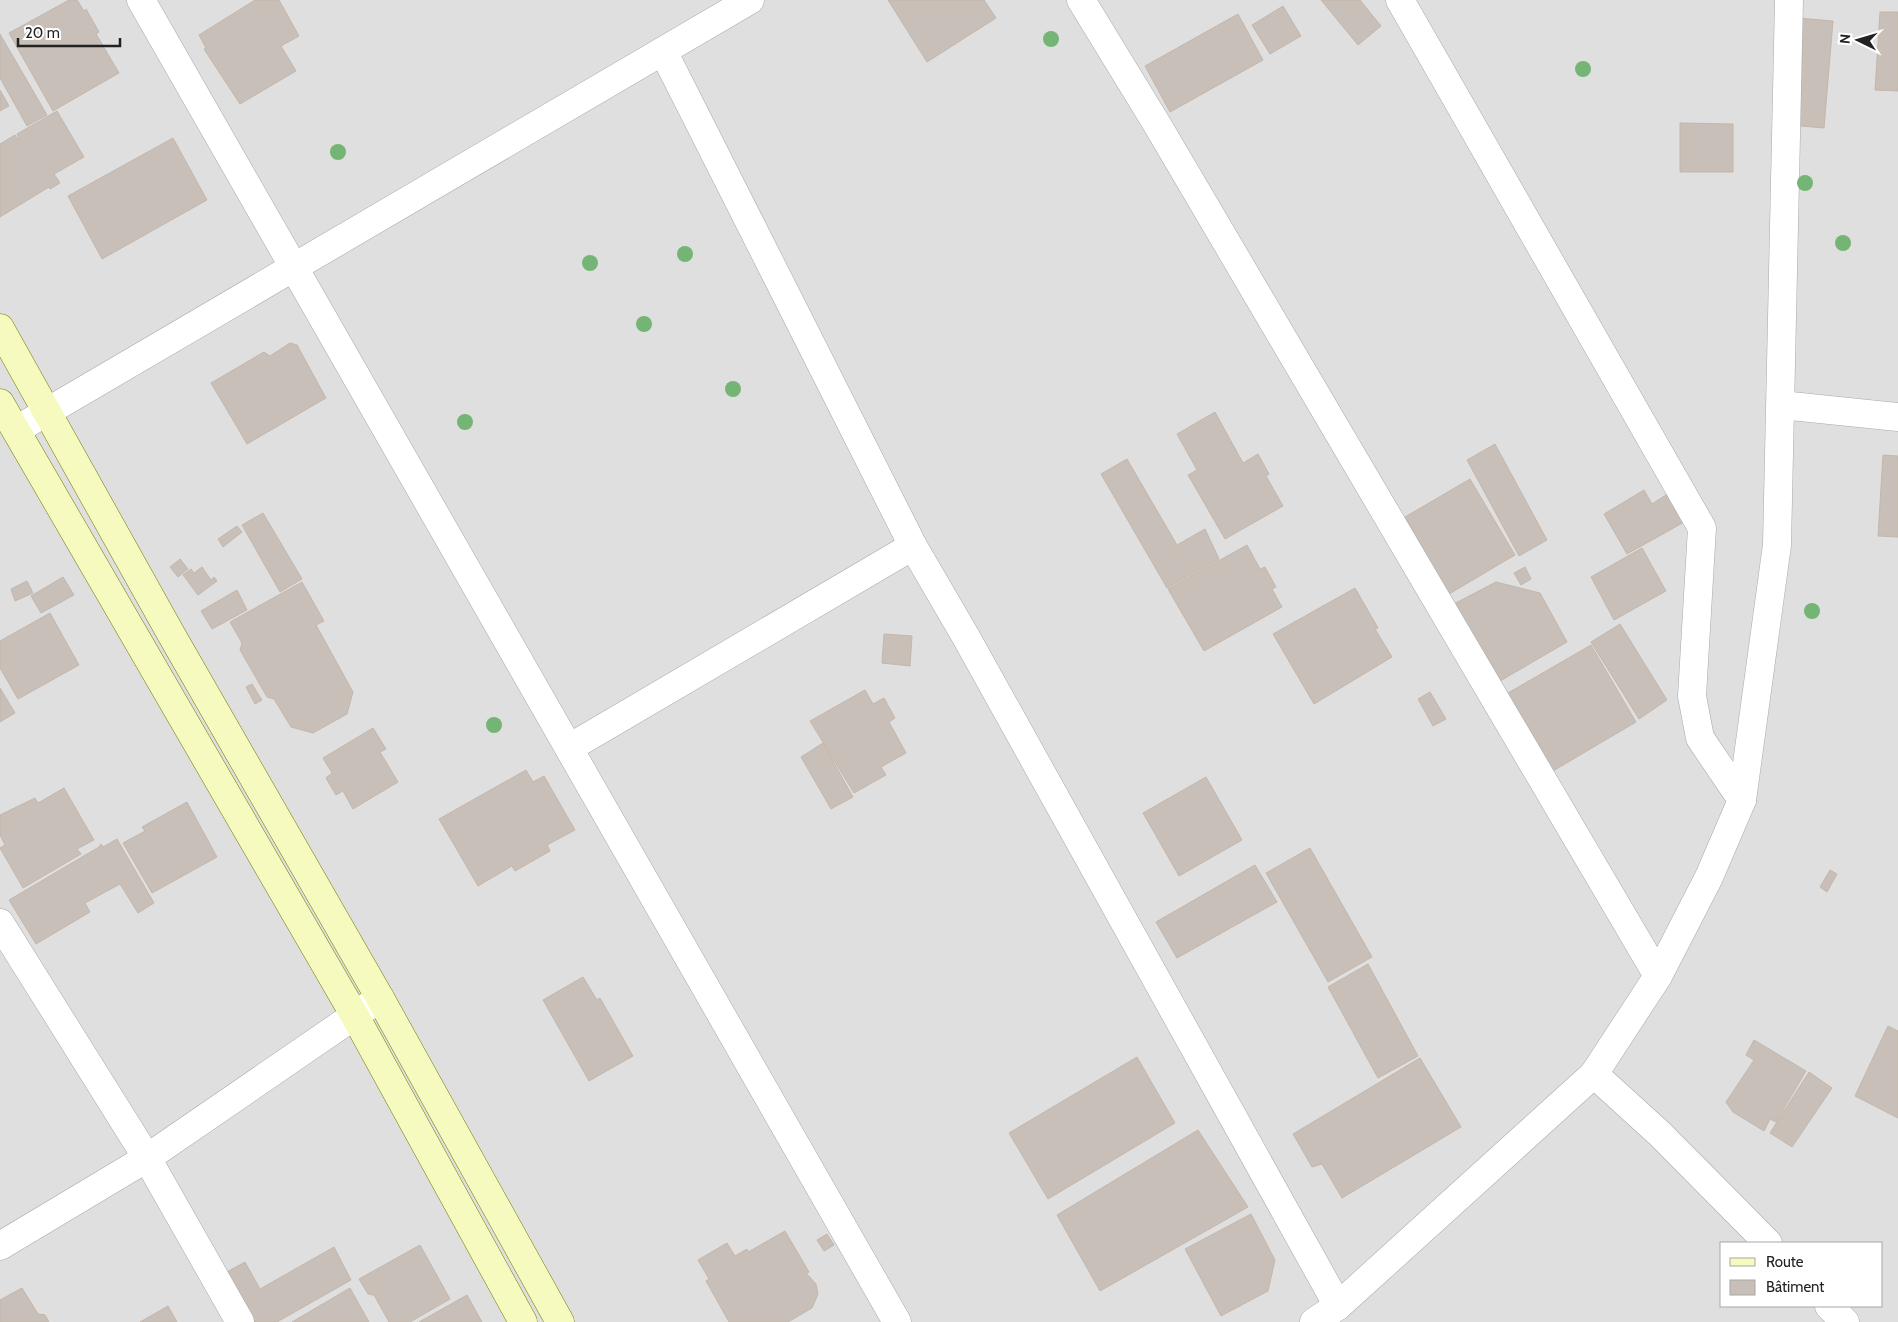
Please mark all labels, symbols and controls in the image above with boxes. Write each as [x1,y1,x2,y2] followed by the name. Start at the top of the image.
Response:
[18,15,120,47] scale bar
[1833,15,1883,65] north arrow
[25,24,60,42] text: 20 m
[1836,33,1854,45] text: N
[1720,1242,1883,1307] legend
[1766,1253,1804,1271] text: Route
[1766,1278,1824,1296] text: Bâtiment

